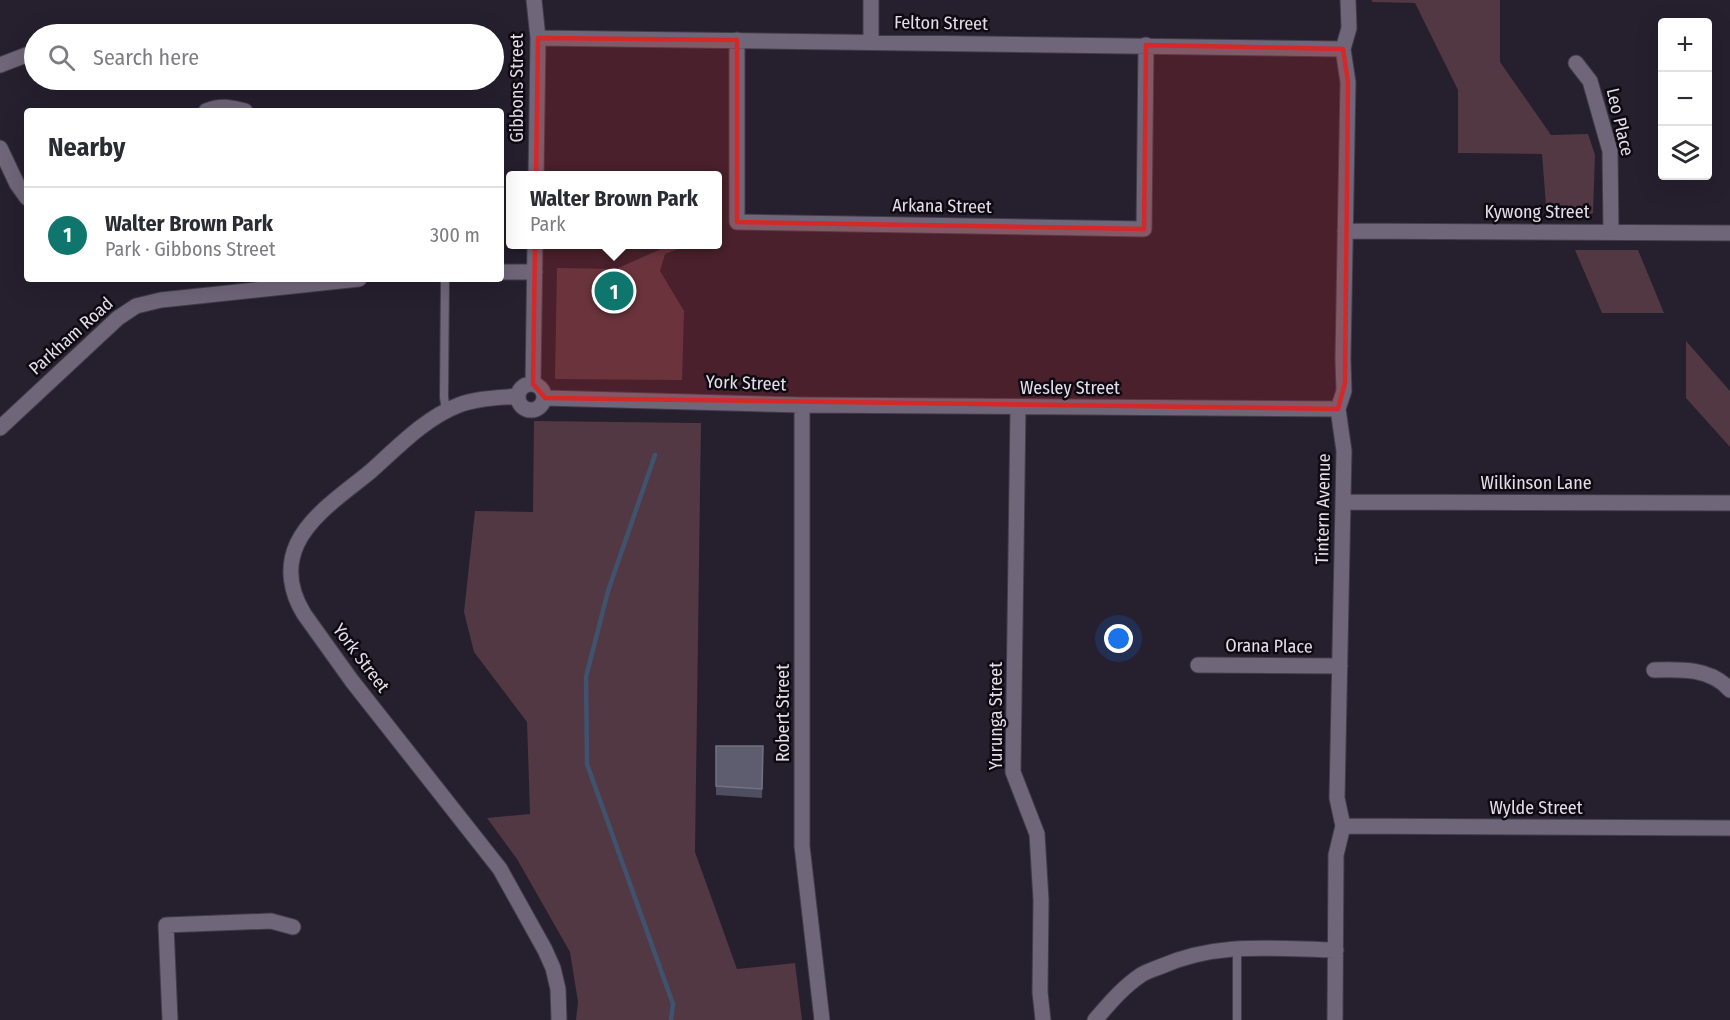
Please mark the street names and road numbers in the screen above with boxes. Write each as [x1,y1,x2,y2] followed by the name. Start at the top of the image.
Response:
[894,11,988,35] street label: Felton Street
[506,33,528,143] street label: Gibbons Street
[1602,86,1639,158] street label: Leo Place
[892,194,992,218] street label: Arkana Street
[1484,201,1590,223] street label: Kywong Street
[24,292,118,380] street label: Parkham Road
[705,371,787,395] street label: York Street
[1020,377,1120,399] street label: Wesley Street
[1311,453,1335,565] street label: Tintern Avenue
[1480,472,1592,494] street label: Wilkinson Lane
[328,619,394,697] street label: York Street
[1225,634,1313,658] street label: Orana Place
[985,662,1007,770] street label: Yurunga Street
[772,664,794,762] street label: Robert Street
[1489,797,1583,819] street label: Wylde Street

